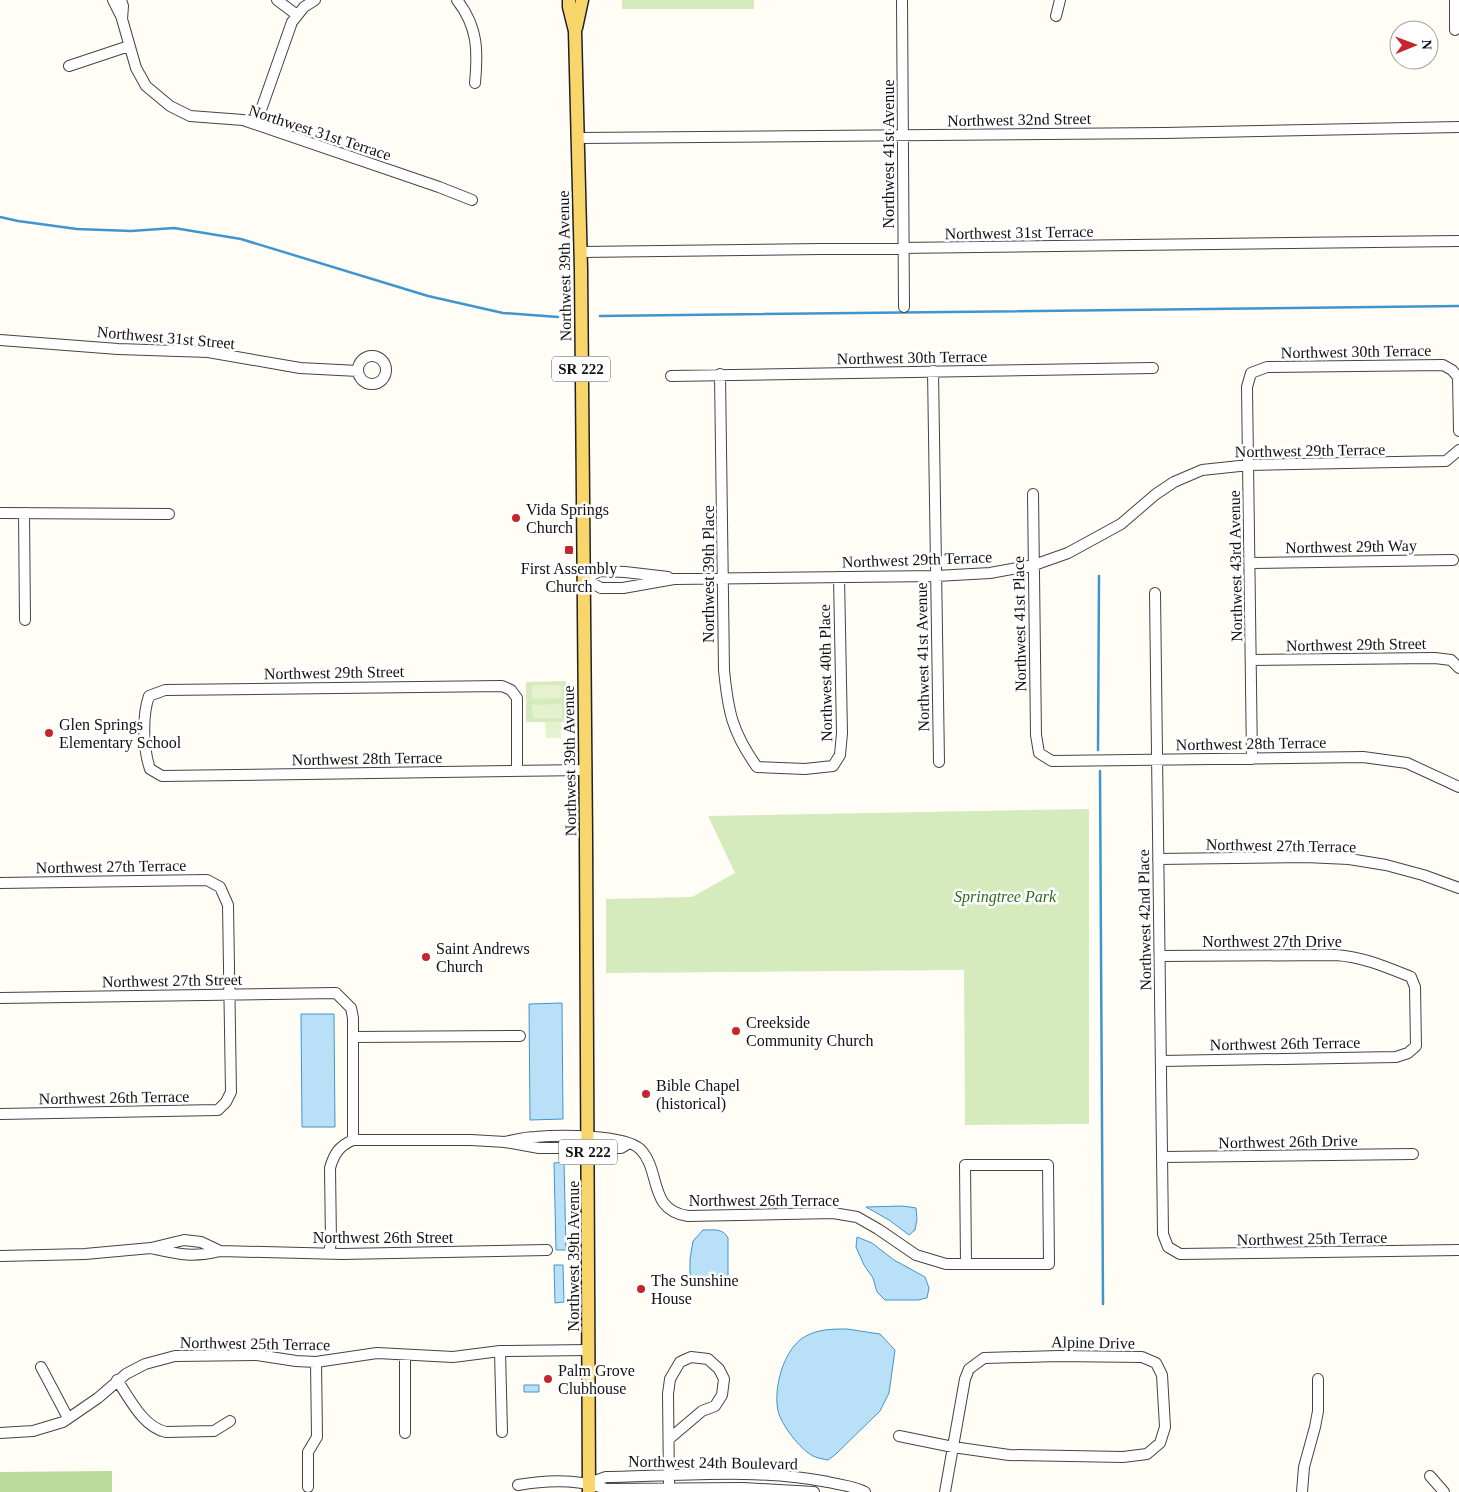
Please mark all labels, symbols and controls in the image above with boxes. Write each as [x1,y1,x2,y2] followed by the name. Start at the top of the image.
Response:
[1389,20,1439,70] north arrow
[1419,40,1434,50] text: N
[880,79,897,229] street label: Northwest 41st Avenue
[246,101,393,164] street label: Northwest 31st Terrace
[947,110,1092,129] street label: Northwest 32nd Street
[555,190,574,342] street label: Northwest 39th Avenue
[944,223,1094,242] street label: Northwest 31st Terrace
[96,323,236,352] street label: Northwest 31st Street
[1281,342,1431,361] street label: Northwest 30th Terrace
[837,348,987,367] street label: Northwest 30th Terrace
[552,356,610,382] road number: SR 222
[1235,441,1385,460] street label: Northwest 29th Terrace
[1226,490,1245,642] street label: Northwest 43rd Avenue
[526,501,609,536] place label: Vida Springs Church
[700,505,717,643] street label: Northwest 39th Place
[510,512,522,524] marker: Vida Springs Church
[1285,537,1417,557] street label: Northwest 29th Way
[563,544,575,556] marker: First Assembly Church
[842,548,993,571] street label: Northwest 29th Terrace
[1010,556,1029,692] street label: Northwest 41st Place
[521,560,617,595] place label: First Assembly Church
[913,582,932,732] street label: Northwest 41st Avenue
[816,604,835,742] street label: Northwest 40th Place
[1286,635,1427,654] street label: Northwest 29th Street
[264,663,405,682] street label: Northwest 29th Street
[560,685,579,837] street label: Northwest 39th Avenue
[59,716,182,752] place label: Glen Springs Elementary School
[43,727,55,739] marker: Glen Springs Elementary School
[1176,734,1326,753] street label: Northwest 28th Terrace
[292,749,442,768] street label: Northwest 28th Terrace
[1206,836,1356,855] street label: Northwest 27th Terrace
[1135,849,1154,991] street label: Northwest 42nd Place
[36,857,186,876] street label: Northwest 27th Terrace
[954,888,1057,906] park label: Springtree Park
[1202,933,1342,950] street label: Northwest 27th Drive
[436,940,530,975] place label: Saint Andrews Church
[420,951,432,963] marker: Saint Andrews Church
[102,971,243,990] street label: Northwest 27th Street
[746,1014,874,1050] place label: Creekside Community Church
[730,1025,742,1037] marker: Creekside Community Church
[1210,1034,1360,1053] street label: Northwest 26th Terrace
[656,1077,741,1113] place label: Bible Chapel (historical)
[39,1088,189,1107] street label: Northwest 26th Terrace
[640,1088,652,1100] marker: Bible Chapel (historical)
[1218,1132,1358,1151] street label: Northwest 26th Drive
[559,1140,617,1164] road number: SR 222
[565,1181,582,1331] street label: Northwest 39th Avenue
[689,1192,839,1209] street label: Northwest 26th Terrace
[313,1229,454,1246] street label: Northwest 26th Street
[1237,1229,1387,1248] street label: Northwest 25th Terrace
[651,1272,739,1307] place label: The Sunshine House
[635,1283,647,1295] marker: The Sunshine House
[1051,1333,1135,1353] street label: Alpine Drive
[180,1334,330,1353] street label: Northwest 25th Terrace
[558,1362,635,1397] place label: Palm Grove Clubhouse
[542,1373,554,1385] marker: Palm Grove Clubhouse
[628,1453,798,1472] street label: Northwest 24th Boulevard

